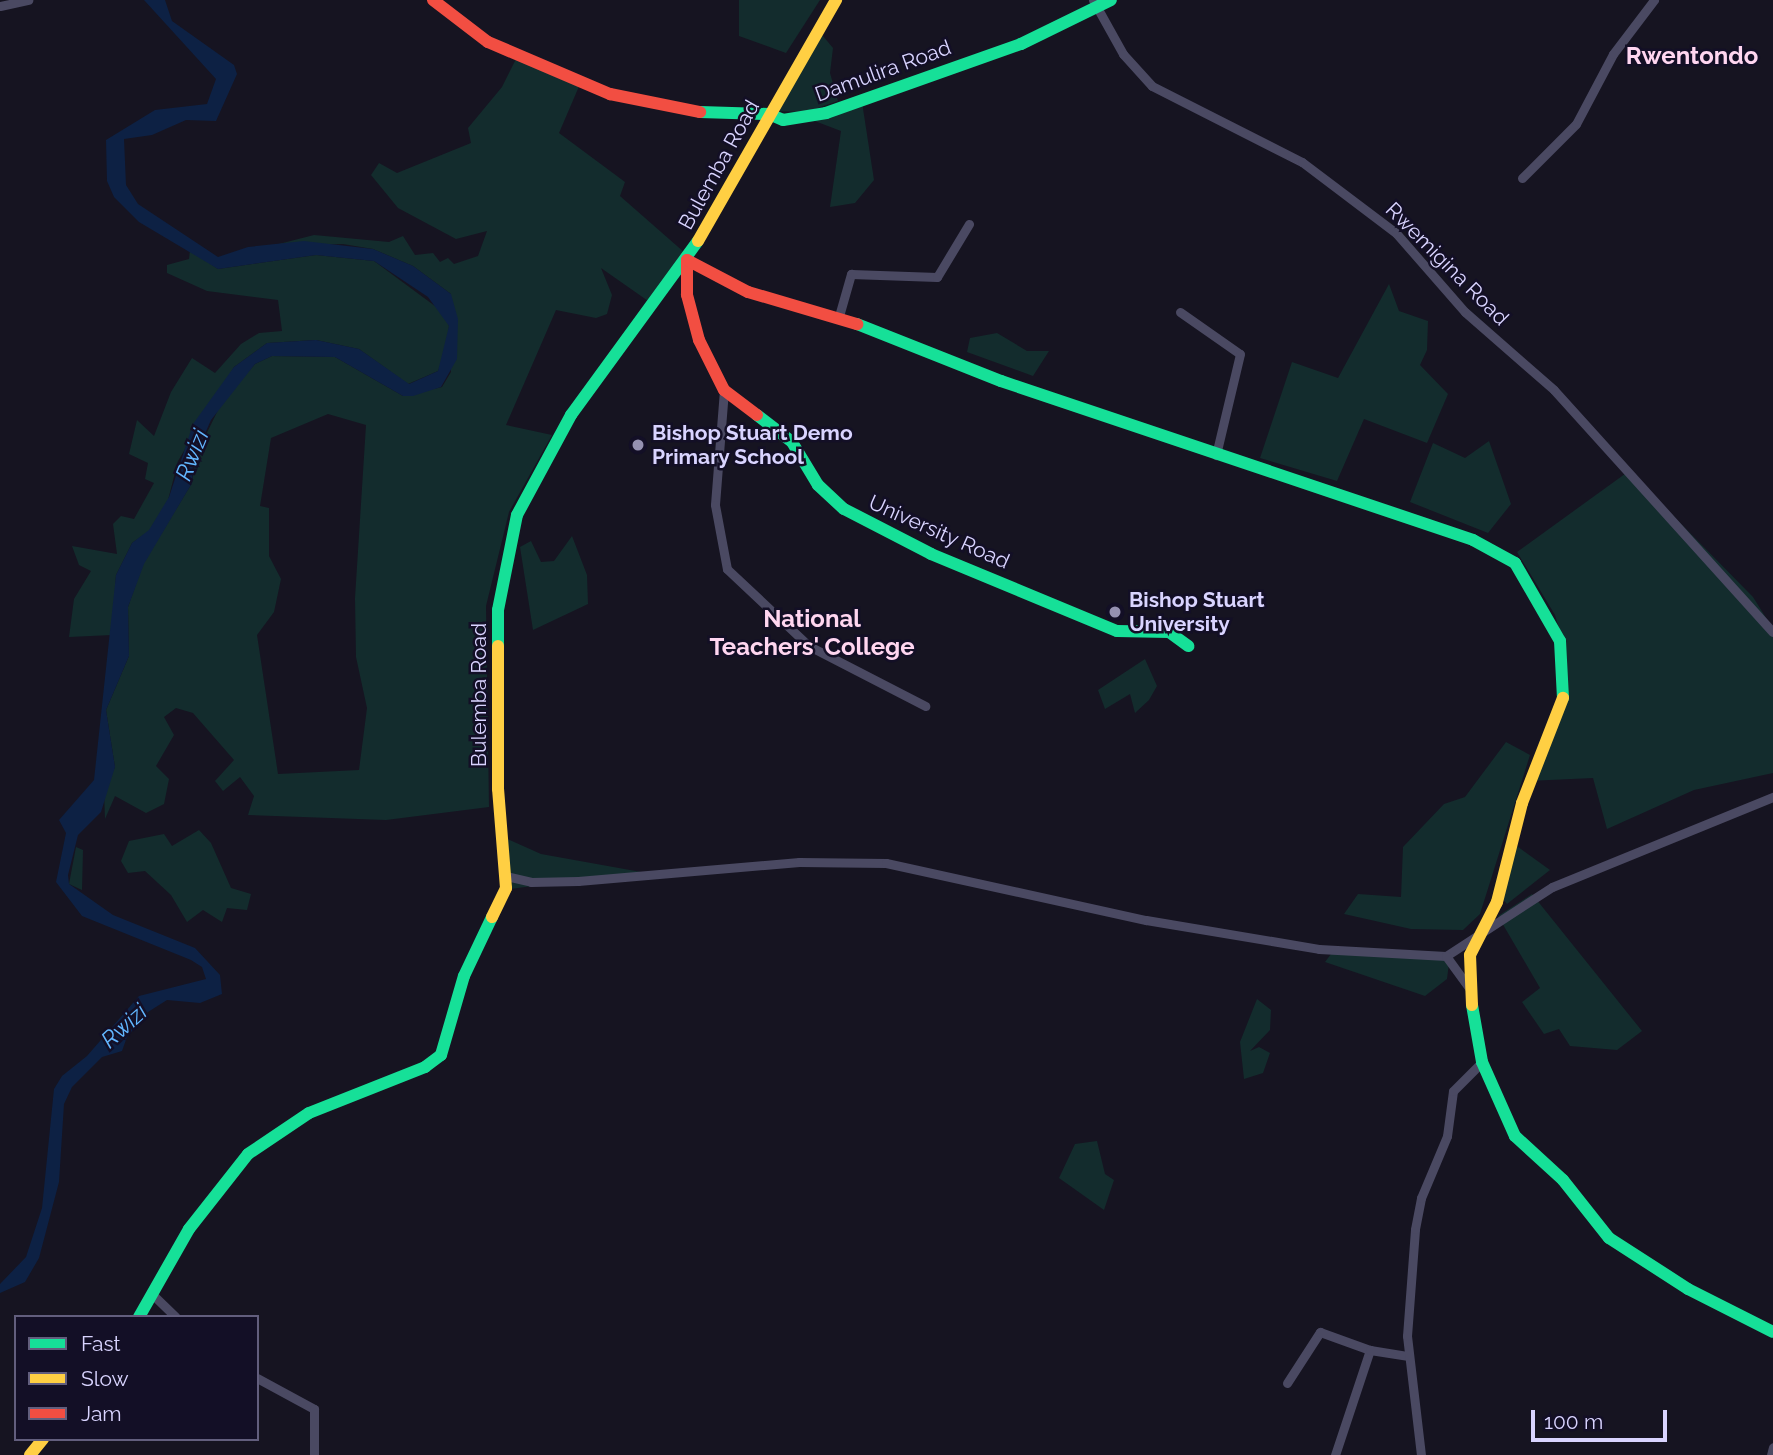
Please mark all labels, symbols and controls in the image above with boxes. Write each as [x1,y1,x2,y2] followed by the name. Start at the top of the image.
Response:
[812,35,954,107] street label: Damulira Road
[1626,42,1758,70] district label: Rwentondo
[673,96,765,234] street label: Bulemba Road
[1380,197,1514,331] street label: Rwemigina Road
[652,420,853,470] place label: Bishop Stuart Demo Primary School
[169,426,215,484] water label: Rwizi
[630,437,646,453] marker: Bishop Stuart Demo Primary School
[864,490,1014,574] street label: University Road
[1129,587,1265,637] place label: Bishop Stuart University
[1107,604,1123,620] marker: Bishop Stuart University
[709,605,915,661] district label: National Teachers' College
[466,623,492,767] street label: Bulemba Road
[95,998,153,1054] water label: Rwizi
[14,1315,259,1441] legend
[81,1331,121,1356] text: Fast
[81,1366,129,1391] text: Slow
[1535,1396,1672,1440] scale bar
[81,1401,122,1426] text: Jam
[1544,1409,1603,1434] text: 100 m

